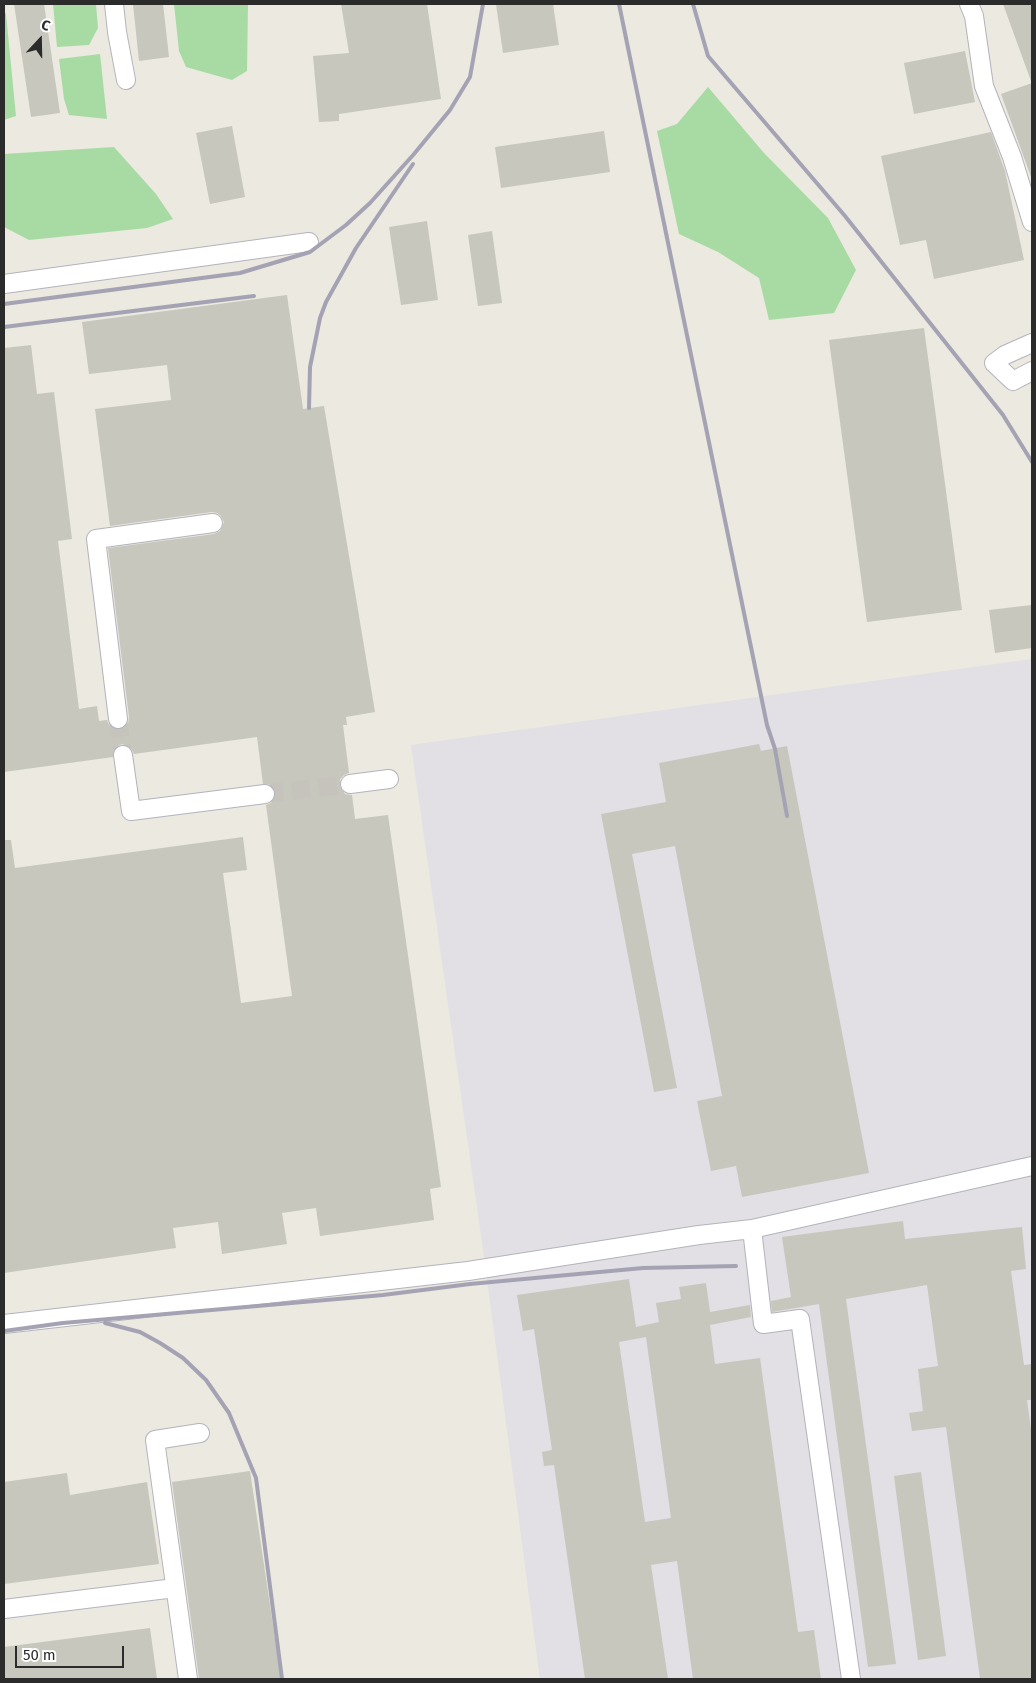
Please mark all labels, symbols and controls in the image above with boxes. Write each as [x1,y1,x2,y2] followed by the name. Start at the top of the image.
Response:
[15,15,65,65] north arrow
[39,16,52,35] text: С
[18,1636,126,1668] scale bar
[23,1646,56,1664] text: 50 m

